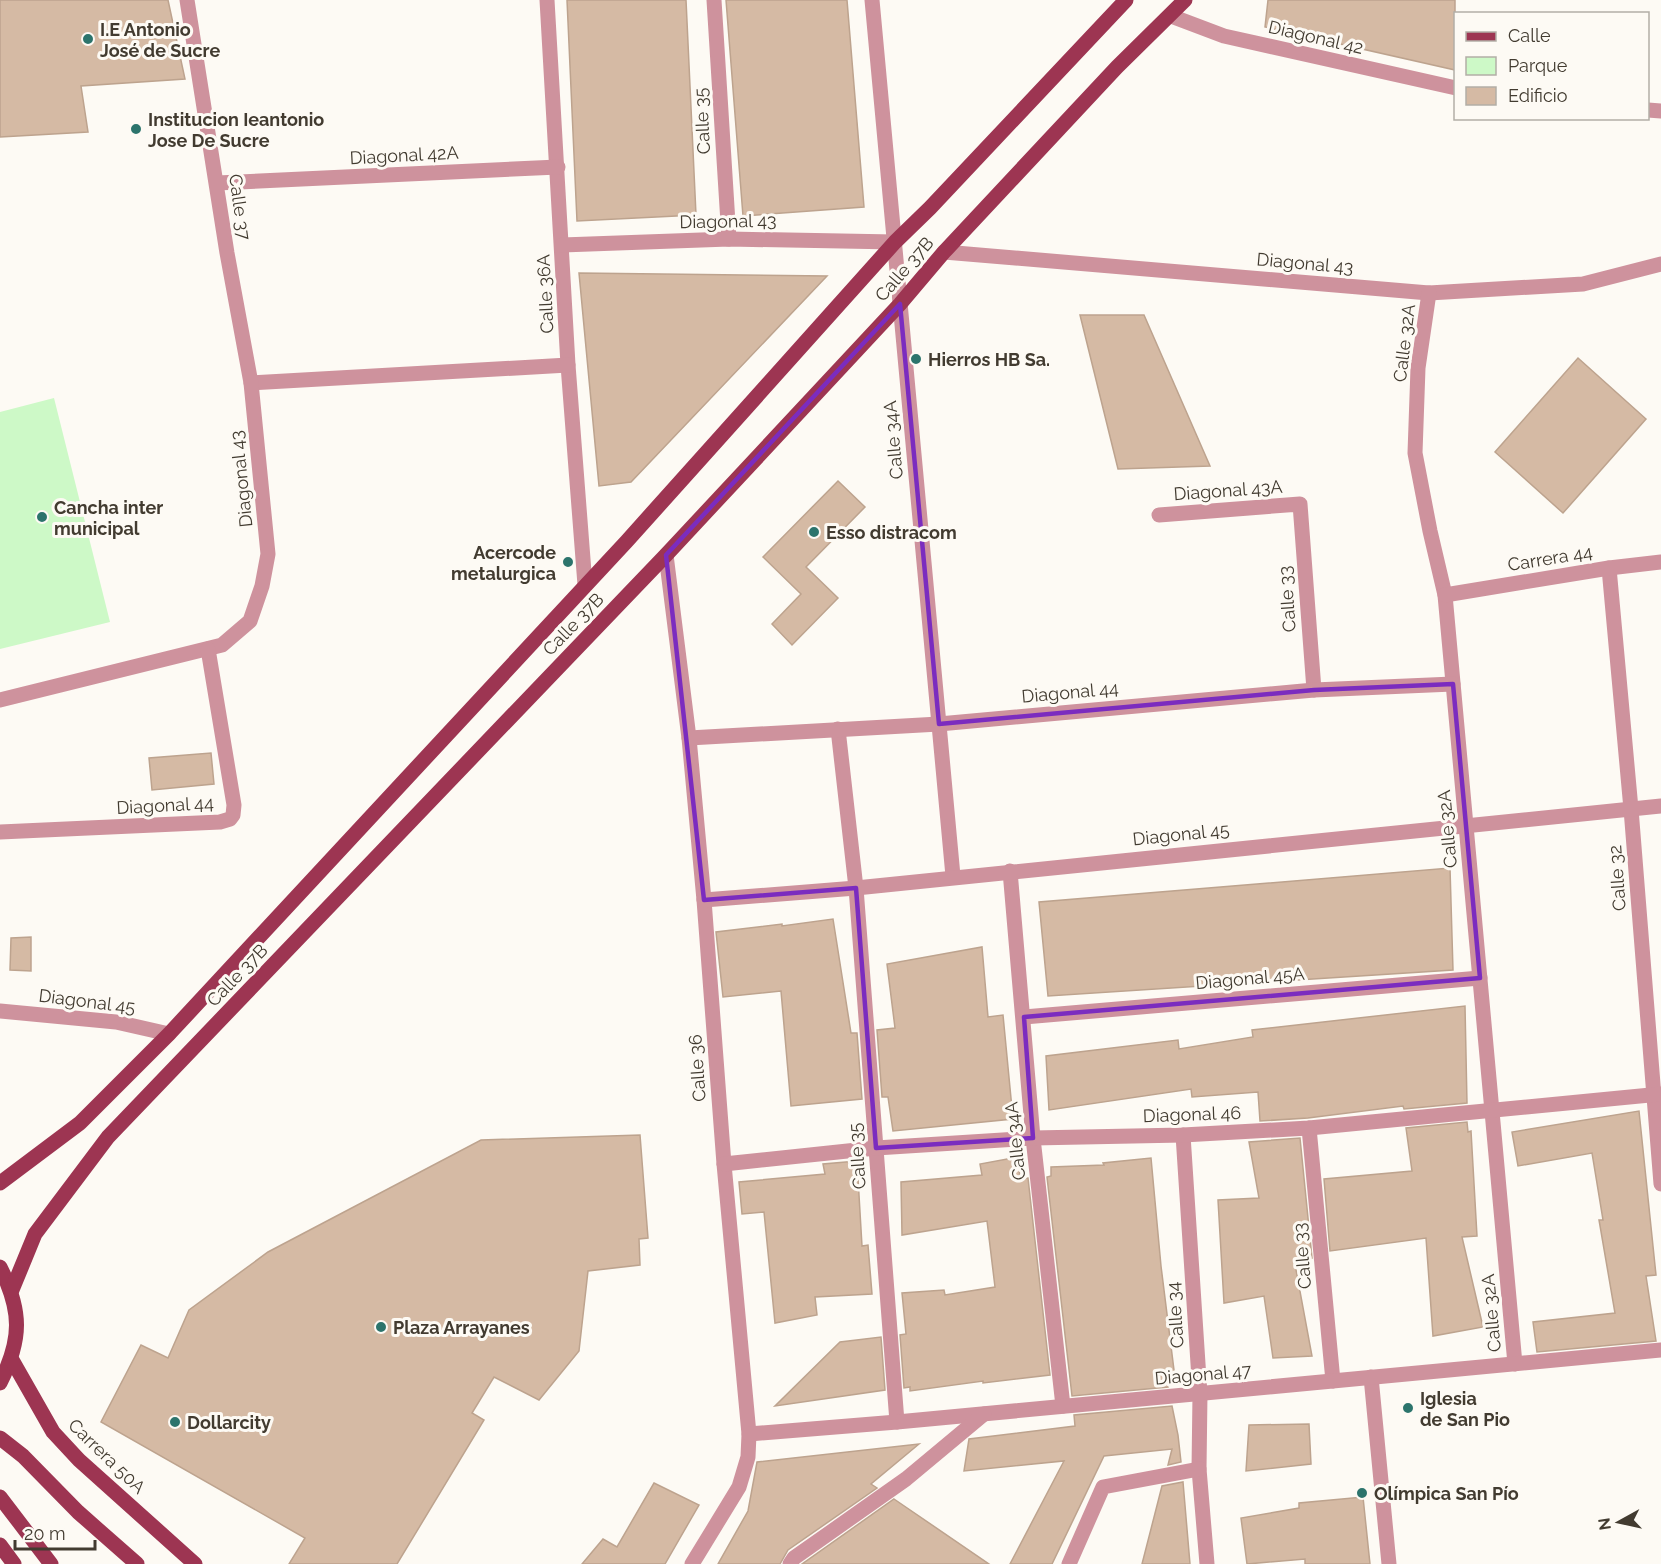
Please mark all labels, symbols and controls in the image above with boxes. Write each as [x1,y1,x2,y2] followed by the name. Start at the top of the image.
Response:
[1454,12,1649,120] legend
[1266,16,1366,58] street label: Diagonal 42
[100,19,220,61] place label: I.E Antonio José de Sucre
[1508,25,1551,46] text: Calle
[81,32,95,46] marker: I.E Antonio José de Sucre
[1508,55,1568,76] text: Parque
[1508,85,1568,106] text: Edificio
[690,87,714,155] street label: Calle 35
[148,109,324,151] place label: Institucion Ieantonio Jose De Sucre
[129,122,143,136] marker: Institucion Ieantonio Jose De Sucre
[349,142,459,168] street label: Diagonal 42A
[225,173,255,242] street label: Calle 37
[679,210,777,232] street label: Diagonal 43
[870,233,938,305] street label: Calle 37B
[1256,248,1354,278] street label: Diagonal 43
[532,254,558,334] street label: Calle 36A
[1389,303,1419,383] street label: Calle 32A
[928,349,1050,370] place label: Hierros HB Sa.
[909,352,923,366] marker: Hierros HB Sa.
[879,400,907,480] street label: Calle 34A
[225,430,257,528] street label: Diagonal 43
[1173,476,1283,504] street label: Diagonal 43A
[54,497,163,539] place label: Cancha inter municipal
[35,510,49,524] marker: Cancha inter municipal
[826,522,957,543] place label: Esso distracom
[807,525,821,539] marker: Esso distracom
[1506,541,1594,575] street label: Carrera 44
[451,542,556,584] place label: Acercode metalurgica
[561,555,575,569] marker: Acercode metalurgica
[1274,565,1300,633] street label: Calle 33
[538,589,608,659] street label: Calle 37B
[1021,677,1120,707] street label: Diagonal 44
[1433,789,1461,869] street label: Calle 32A
[116,792,214,818] street label: Diagonal 44
[1132,818,1231,850] street label: Diagonal 45
[1604,844,1630,912] street label: Calle 32
[202,940,272,1010] street label: Calle 37B
[1195,963,1305,993] street label: Diagonal 45A
[37,985,137,1017] street label: Diagonal 45
[684,1033,710,1102] street label: Calle 36
[1000,1101,1030,1181] street label: Calle 34A
[1142,1102,1242,1126] street label: Diagonal 46
[844,1122,870,1190] street label: Calle 35
[1289,1222,1315,1290] street label: Calle 33
[1477,1273,1505,1353] street label: Calle 32A
[1162,1281,1188,1349] street label: Calle 34
[393,1317,530,1338] place label: Plaza Arrayanes
[374,1320,388,1334] marker: Plaza Arrayanes
[1154,1359,1253,1389] street label: Diagonal 47
[1420,1388,1510,1430] place label: Iglesia de San Pio
[1401,1401,1415,1415] marker: Iglesia de San Pio
[187,1412,271,1433] place label: Dollarcity
[64,1414,150,1498] street label: Carrera 50A
[168,1415,182,1429] marker: Dollarcity
[1374,1483,1519,1504] place label: Olímpica San Pío
[1355,1486,1369,1500] marker: Olímpica San Pío
[1589,1492,1649,1552] north arrow
[15,1513,94,1551] scale bar
[1594,1517,1615,1531] text: N
[24,1523,66,1544] text: 20 m

